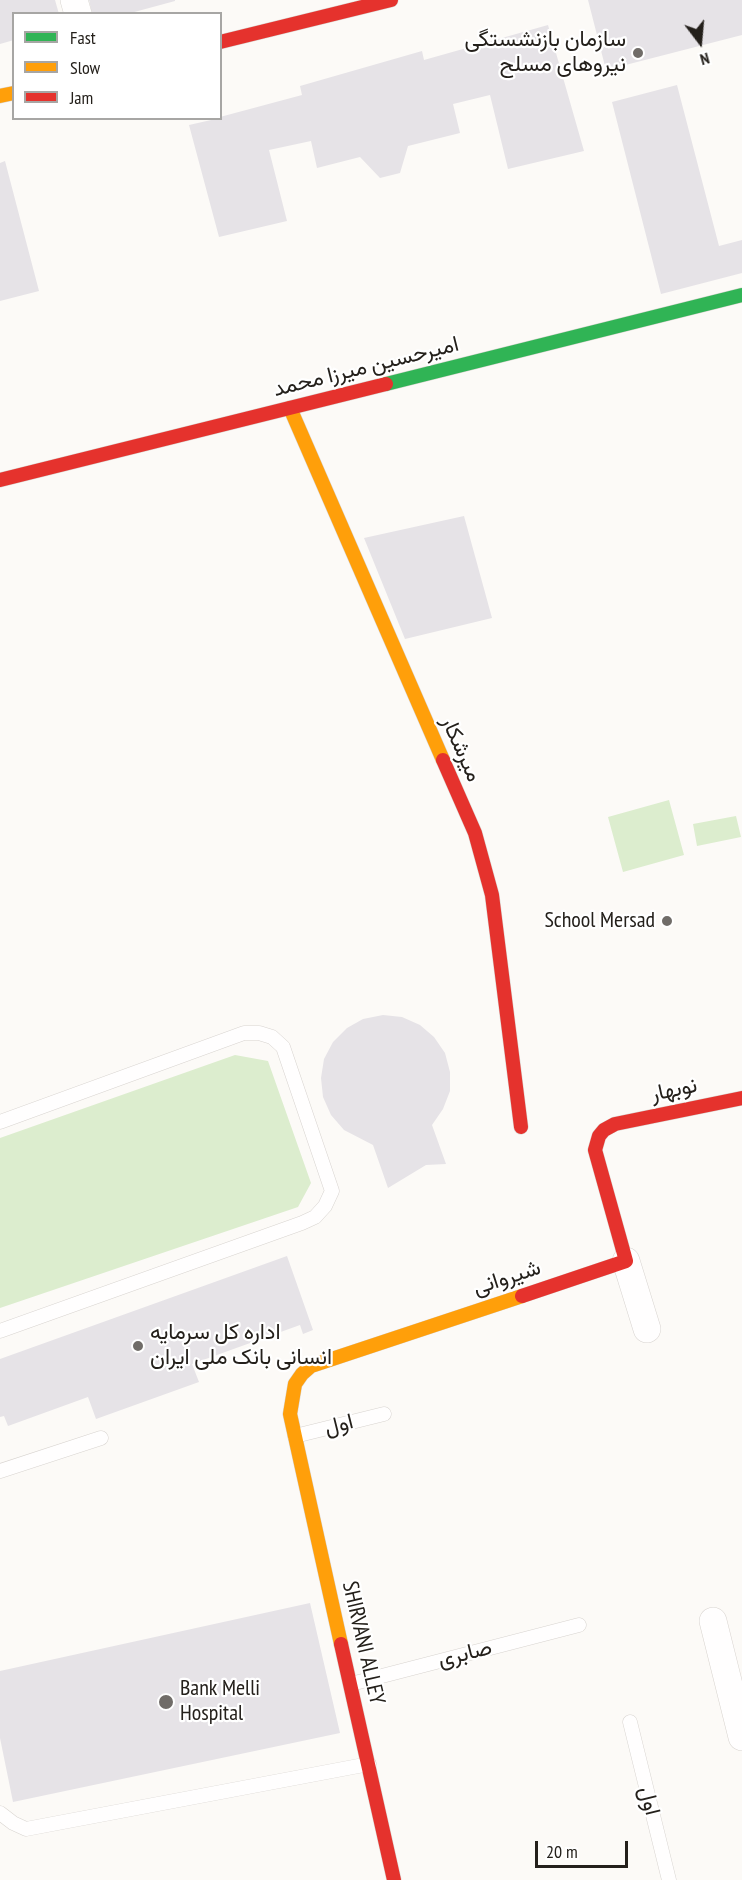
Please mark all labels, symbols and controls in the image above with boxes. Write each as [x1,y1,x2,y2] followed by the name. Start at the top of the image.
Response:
[12,12,222,120] legend
[670,12,730,72] north arrow
[70,26,96,49] text: Fast
[464,27,626,78] place label: سازمان بازنشستگی نیروهای مسلح
[631,46,645,60] marker: سازمان بازنشستگی نیروهای مسلح
[698,48,712,70] text: N
[70,56,100,79] text: Slow
[70,86,93,109] text: Jam
[270,331,462,403] street label: امیرحسین میرزا محمد
[435,712,487,786] street label: میرشکار
[544,908,655,934] place label: School Mersad
[660,914,674,928] marker: School Mersad
[648,1072,700,1108] street label: نوبهار
[470,1255,544,1301] street label: شیروانی
[150,1320,332,1372] place label: اداره کل سرمایه انسانی بانک ملی ایران
[131,1339,145,1353] marker: اداره کل سرمایه انسانی بانک ملی ایران
[322,1409,356,1441] street label: اول
[336,1579,390,1707] street label: SHIRVANI ALLEY
[435,1635,495,1673] street label: صابری
[180,1676,260,1728] place label: Bank Melli Hospital
[157,1693,175,1711] marker: Bank Melli Hospital
[633,1784,665,1818] street label: اول
[538,1829,631,1867] scale bar
[546,1840,578,1863] text: 20 m

